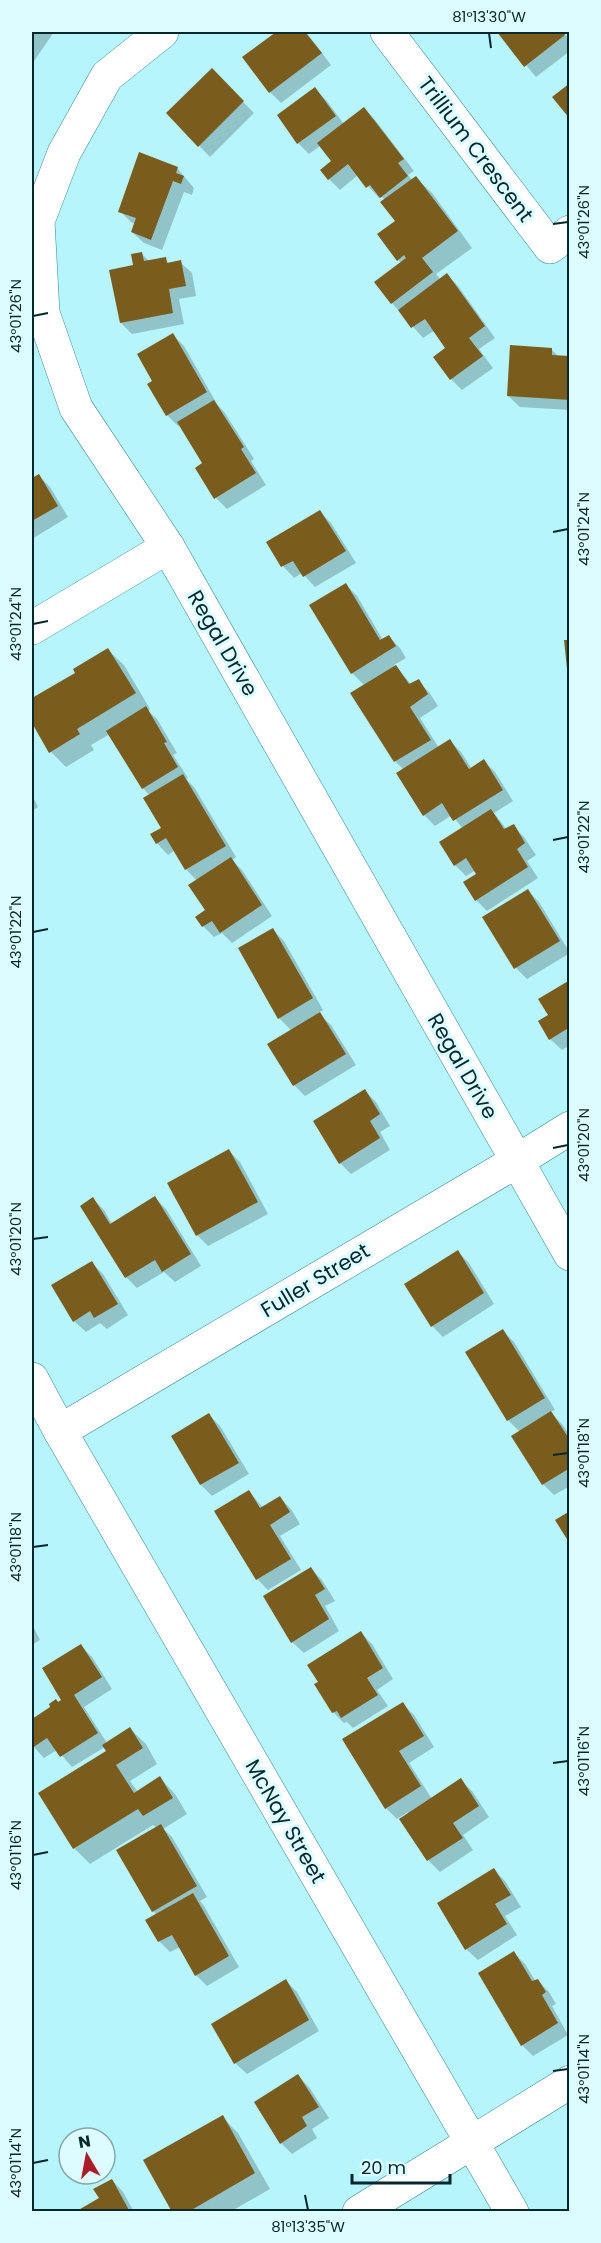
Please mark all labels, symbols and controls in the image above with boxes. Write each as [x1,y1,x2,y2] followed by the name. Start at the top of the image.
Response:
[452,6,526,27] text: 81°13'30"W
[412,70,540,228] street label: Trillium Crescent
[573,185,594,259] text: 43°01'26"N
[5,279,26,353] text: 43°01'26"N
[573,492,594,566] text: 43°01'24"N
[181,585,265,701] street label: Regal Drive
[5,587,26,661] text: 43°01'24"N
[573,800,594,874] text: 43°01'22"N
[5,895,26,969] text: 43°01'22"N
[421,1008,505,1124] street label: Regal Drive
[573,1108,594,1182] text: 43°01'20"N
[5,1202,26,1276] text: 43°01'20"N
[255,1236,375,1324] street label: Fuller Street
[573,1418,594,1488] text: 43°01'18"N
[5,1512,26,1582] text: 43°01'18"N
[573,1726,594,1796] text: 43°01'16"N
[239,1754,333,1888] street label: McNay Street
[5,1820,26,1890] text: 43°01'16"N
[573,2034,594,2104] text: 43°01'14"N
[57,2126,117,2186] north arrow
[5,2128,26,2198] text: 43°01'14"N
[77,2129,92,2154] text: N
[352,2147,450,2185] scale bar
[361,2155,406,2180] text: 20 m
[271,2216,345,2237] text: 81°13'35"W

